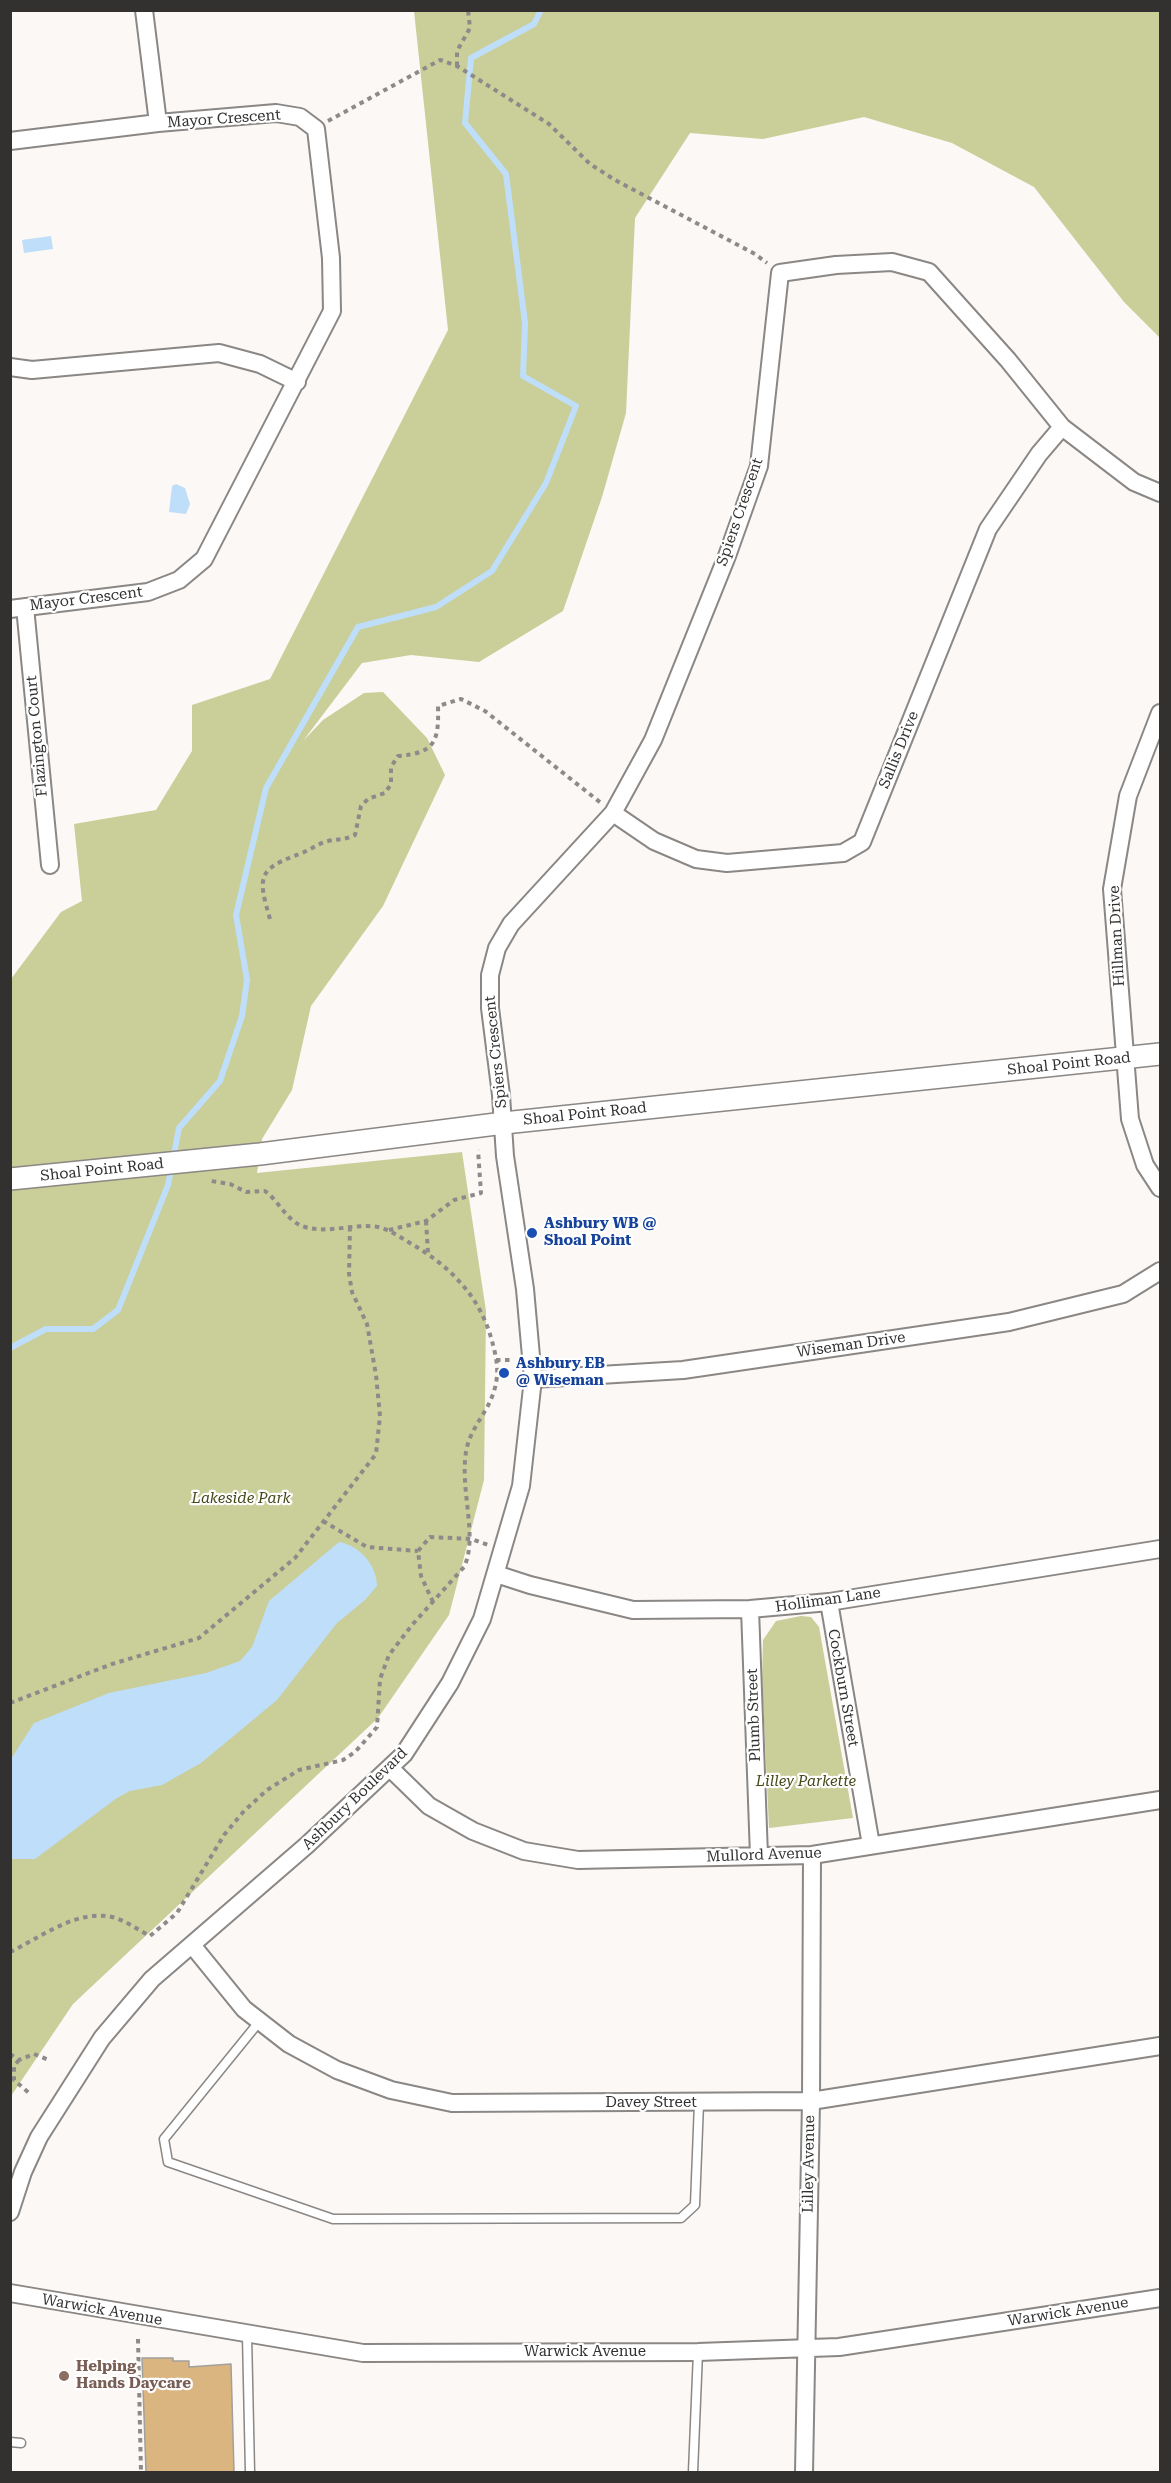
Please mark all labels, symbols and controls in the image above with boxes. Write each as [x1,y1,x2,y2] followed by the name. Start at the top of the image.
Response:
[167,106,281,132] street label: Mayor Crescent
[713,456,767,568] street label: Spiers Crescent
[28,583,144,615] street label: Mayor Crescent
[23,675,51,797] street label: Flazington Court
[875,709,923,791] street label: Sallis Drive
[1105,885,1129,987] street label: Hillman Drive
[481,995,511,1109] street label: Spiers Crescent
[1006,1049,1132,1079] street label: Shoal Point Road
[522,1099,648,1129] street label: Shoal Point Road
[39,1155,165,1185] street label: Shoal Point Road
[544,1215,656,1250] place label: Ashbury WB @ Shoal Point
[525,1226,539,1240] marker: Ashbury WB @ Shoal Point
[795,1328,907,1362] street label: Wiseman Drive
[516,1355,605,1390] place label: Ashbury EB @ Wiseman
[497,1366,511,1380] marker: Ashbury EB @ Wiseman
[191,1490,291,1508] park label: Lakeside Park
[774,1584,882,1616] street label: Holliman Lane
[824,1628,862,1748] street label: Cockburn Street
[743,1668,765,1762] street label: Plumb Street
[299,1744,411,1854] street label: Ashbury Boulevard
[756,1773,856,1791] park label: Lilley Parkette
[706,1844,822,1866] street label: Mullord Avenue
[605,2094,697,2112] street label: Davey Street
[799,2115,819,2213] street label: Lilley Avenue
[40,2291,164,2329] street label: Warwick Avenue
[1006,2294,1130,2330] street label: Warwick Avenue
[524,2343,646,2361] street label: Warwick Avenue
[76,2358,191,2393] place label: Helping Hands Daycare
[57,2369,71,2383] marker: Helping Hands Daycare

